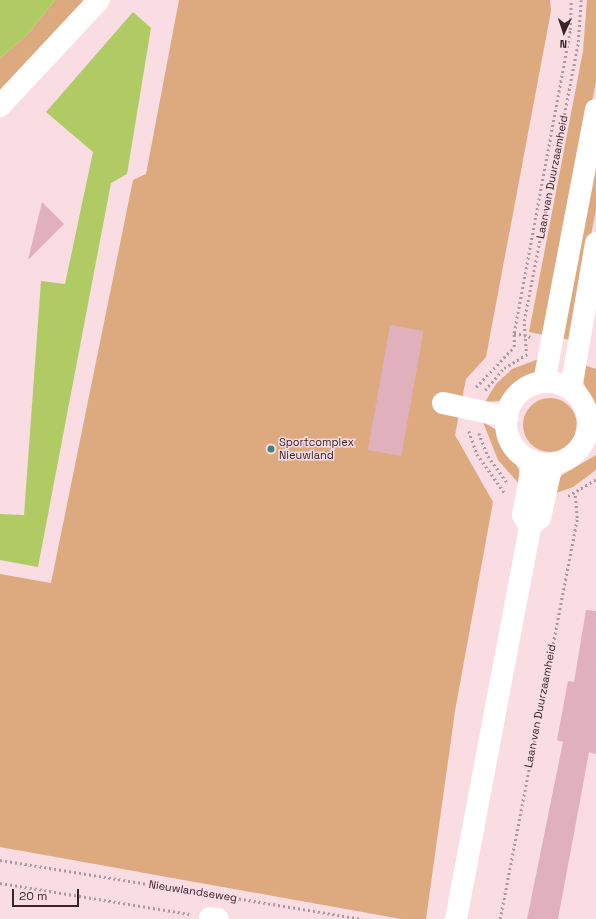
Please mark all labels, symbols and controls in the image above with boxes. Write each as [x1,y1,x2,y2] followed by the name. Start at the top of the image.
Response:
[544,12,584,52] north arrow
[559,37,567,51] text: N
[534,114,570,240] street label: Laan van Duurzaamheid
[279,436,354,462] place label: Sportcomplex Nieuwland
[266,444,276,454] marker: Sportcomplex Nieuwland
[522,643,558,769] street label: Laan van Duurzaamheid
[148,877,238,905] street label: Nieuwlandseweg
[14,881,81,907] scale bar
[19,888,47,904] text: 20 m

